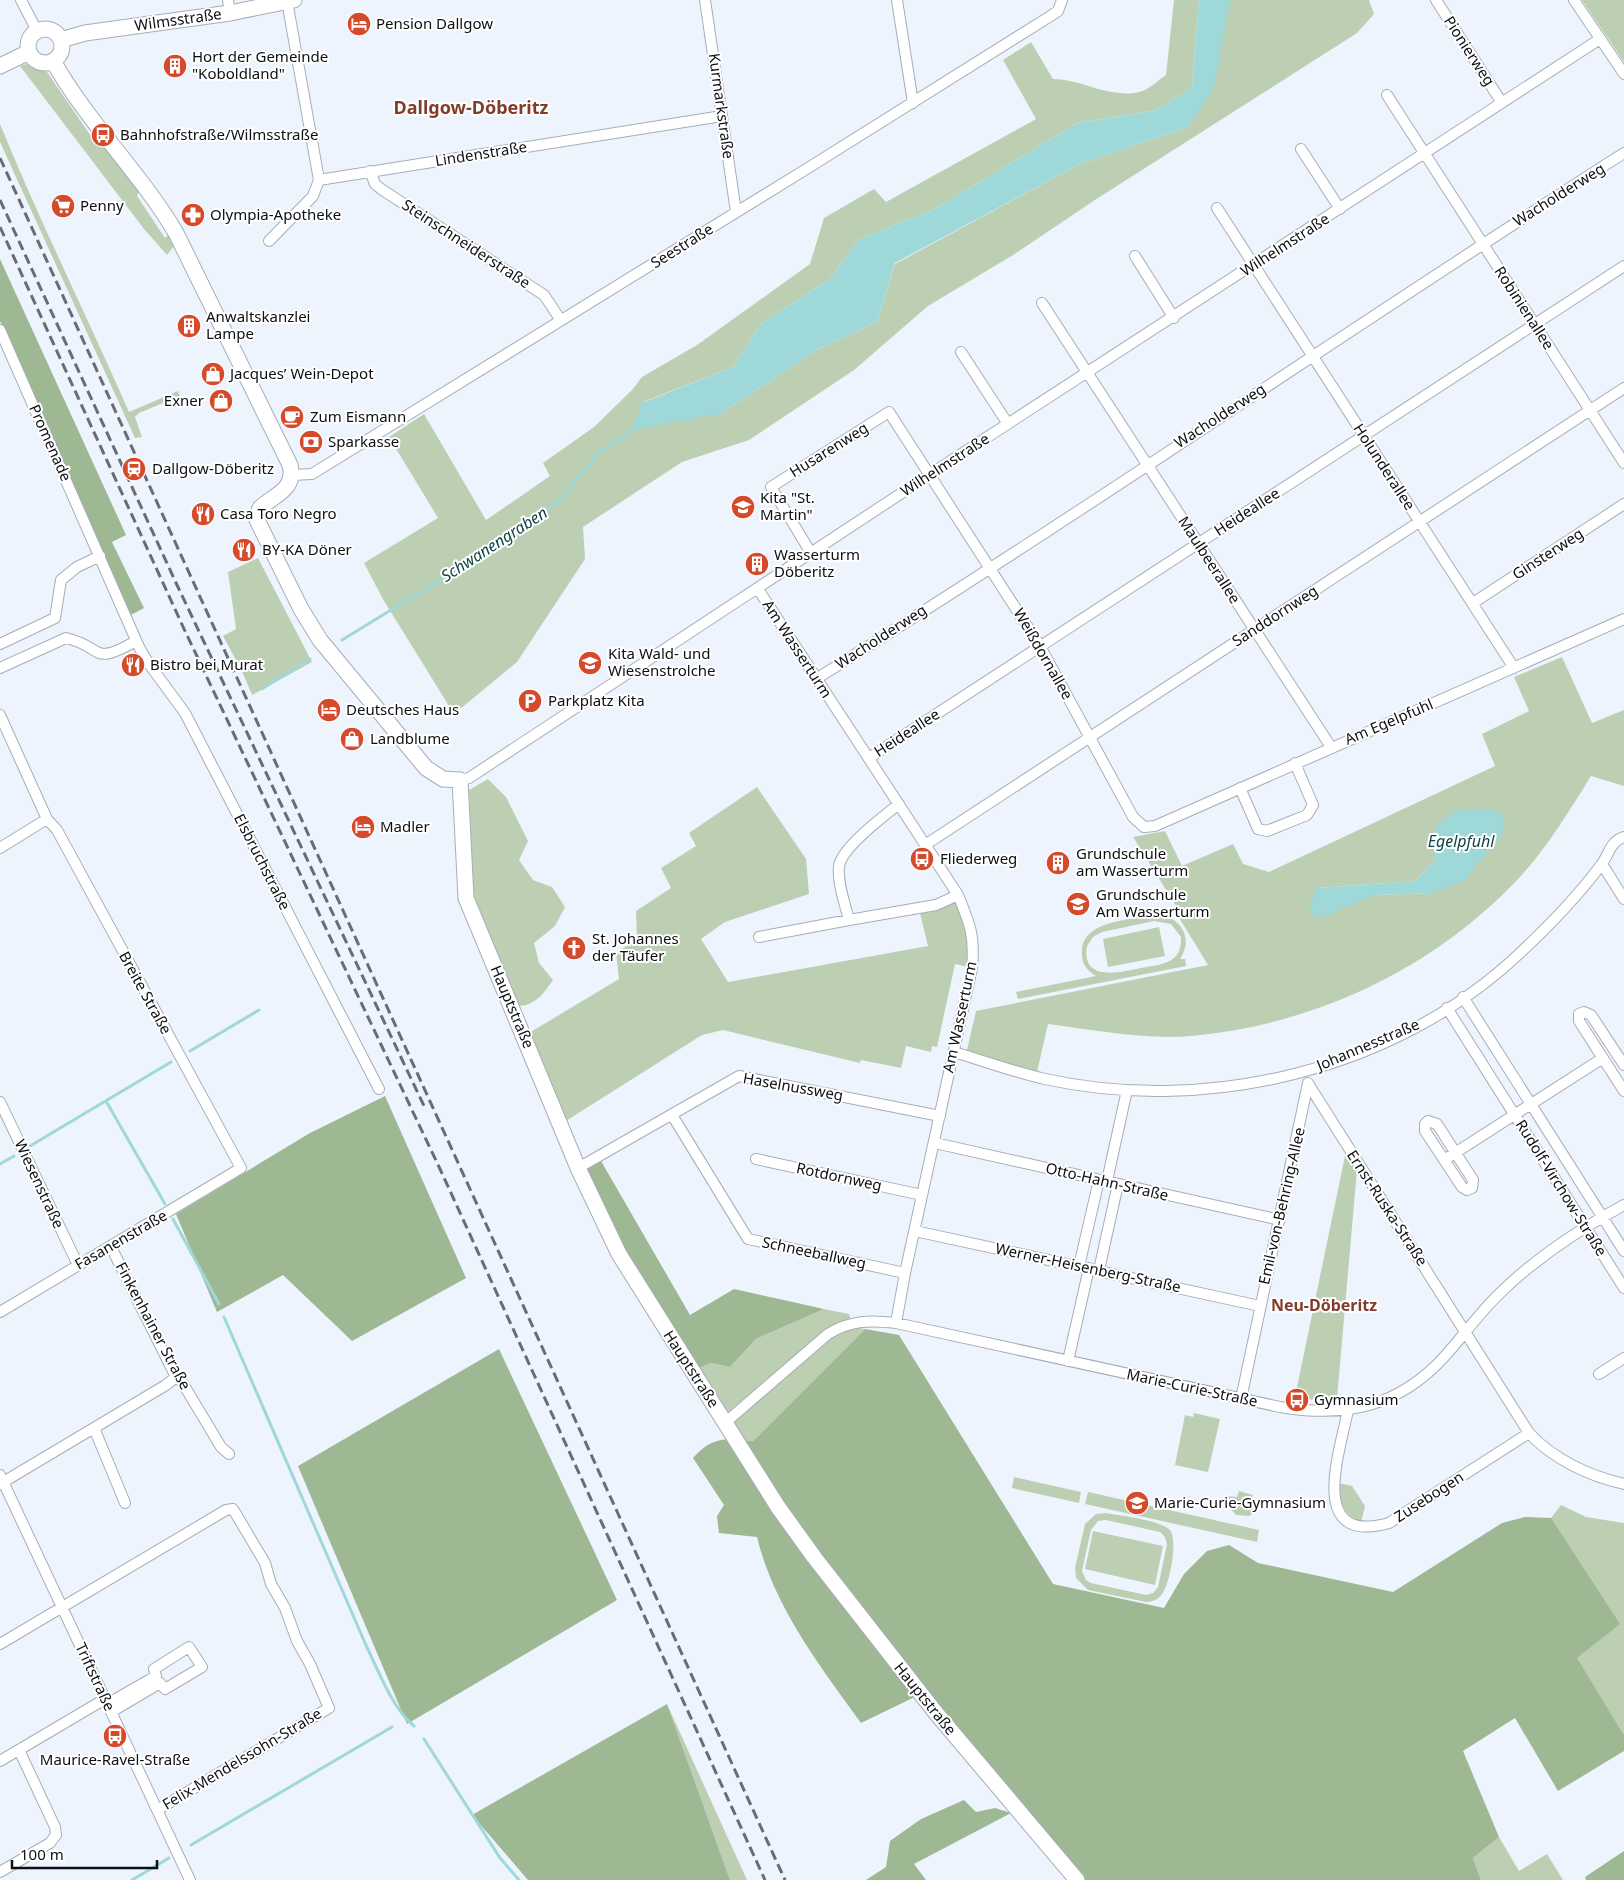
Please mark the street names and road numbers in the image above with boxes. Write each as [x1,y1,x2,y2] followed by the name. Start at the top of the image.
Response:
[133,3,223,35] street label: Wilmsstraße
[1440,12,1500,89] street label: Pionierweg
[705,52,739,160] street label: Kurmarkstraße
[433,136,528,170] street label: Lindenstraße
[1509,158,1608,230] street label: Wacholderweg
[399,194,535,292] street label: Steinschneiderstraße
[1236,208,1333,280] street label: Wilhelmstraße
[646,218,716,272] street label: Seestraße
[1490,262,1559,353] street label: Robinienallee
[1170,378,1269,452] street label: Wacholderweg
[25,401,77,484] street label: Promenade
[785,417,872,481] street label: Husarenweg
[1349,419,1420,514] street label: Holunderallee
[896,428,993,500] street label: Wilhelmstraße
[1210,483,1283,540] street label: Heideallee
[1174,512,1246,607] street label: Maulbeerallee
[1508,523,1587,584] street label: Ginsterweg
[1228,580,1321,650] street label: Sanddornweg
[759,595,837,702] street label: Am Wasserturm
[831,599,930,673] street label: Wacholderweg
[1010,604,1078,703] street label: Weißdornallee
[1341,693,1436,749] street label: Am Egelpfuhl
[870,704,943,761] street label: Heideallee
[230,810,296,913] street label: Elsbruchstraße
[115,948,177,1037] street label: Breite Straße
[937,959,981,1074] street label: Am Wasserturm
[486,962,539,1051] street label: Hauptstraße
[1311,1013,1422,1076] street label: Johannesstraße
[741,1067,845,1105] street label: Haselnussweg
[1512,1115,1612,1259] street label: Rudolf-Virchow-Straße
[1253,1125,1309,1286] street label: Emil-von-Behring-Allee
[11,1136,69,1231] street label: Wiesenstraße
[1343,1146,1433,1269] street label: Ernst-Ruska-Straße
[795,1157,884,1195] street label: Rotdornweg
[1044,1157,1170,1205] street label: Otto-Hahn-Straße
[71,1205,170,1274] street label: Fasanenstraße
[760,1231,868,1273] street label: Schneeballweg
[994,1238,1183,1296] street label: Werner-Heisenberg-Straße
[112,1258,196,1393] street label: Finkenhainer Straße
[659,1326,724,1411] street label: Hauptstraße
[1125,1363,1260,1411] street label: Marie-Curie-Straße
[1390,1466,1467,1526] street label: Zusebogen
[71,1639,120,1714] street label: Triftstraße
[890,1658,961,1739] street label: Hauptstraße
[158,1703,325,1814] street label: Felix-Mendelssohn-Straße

